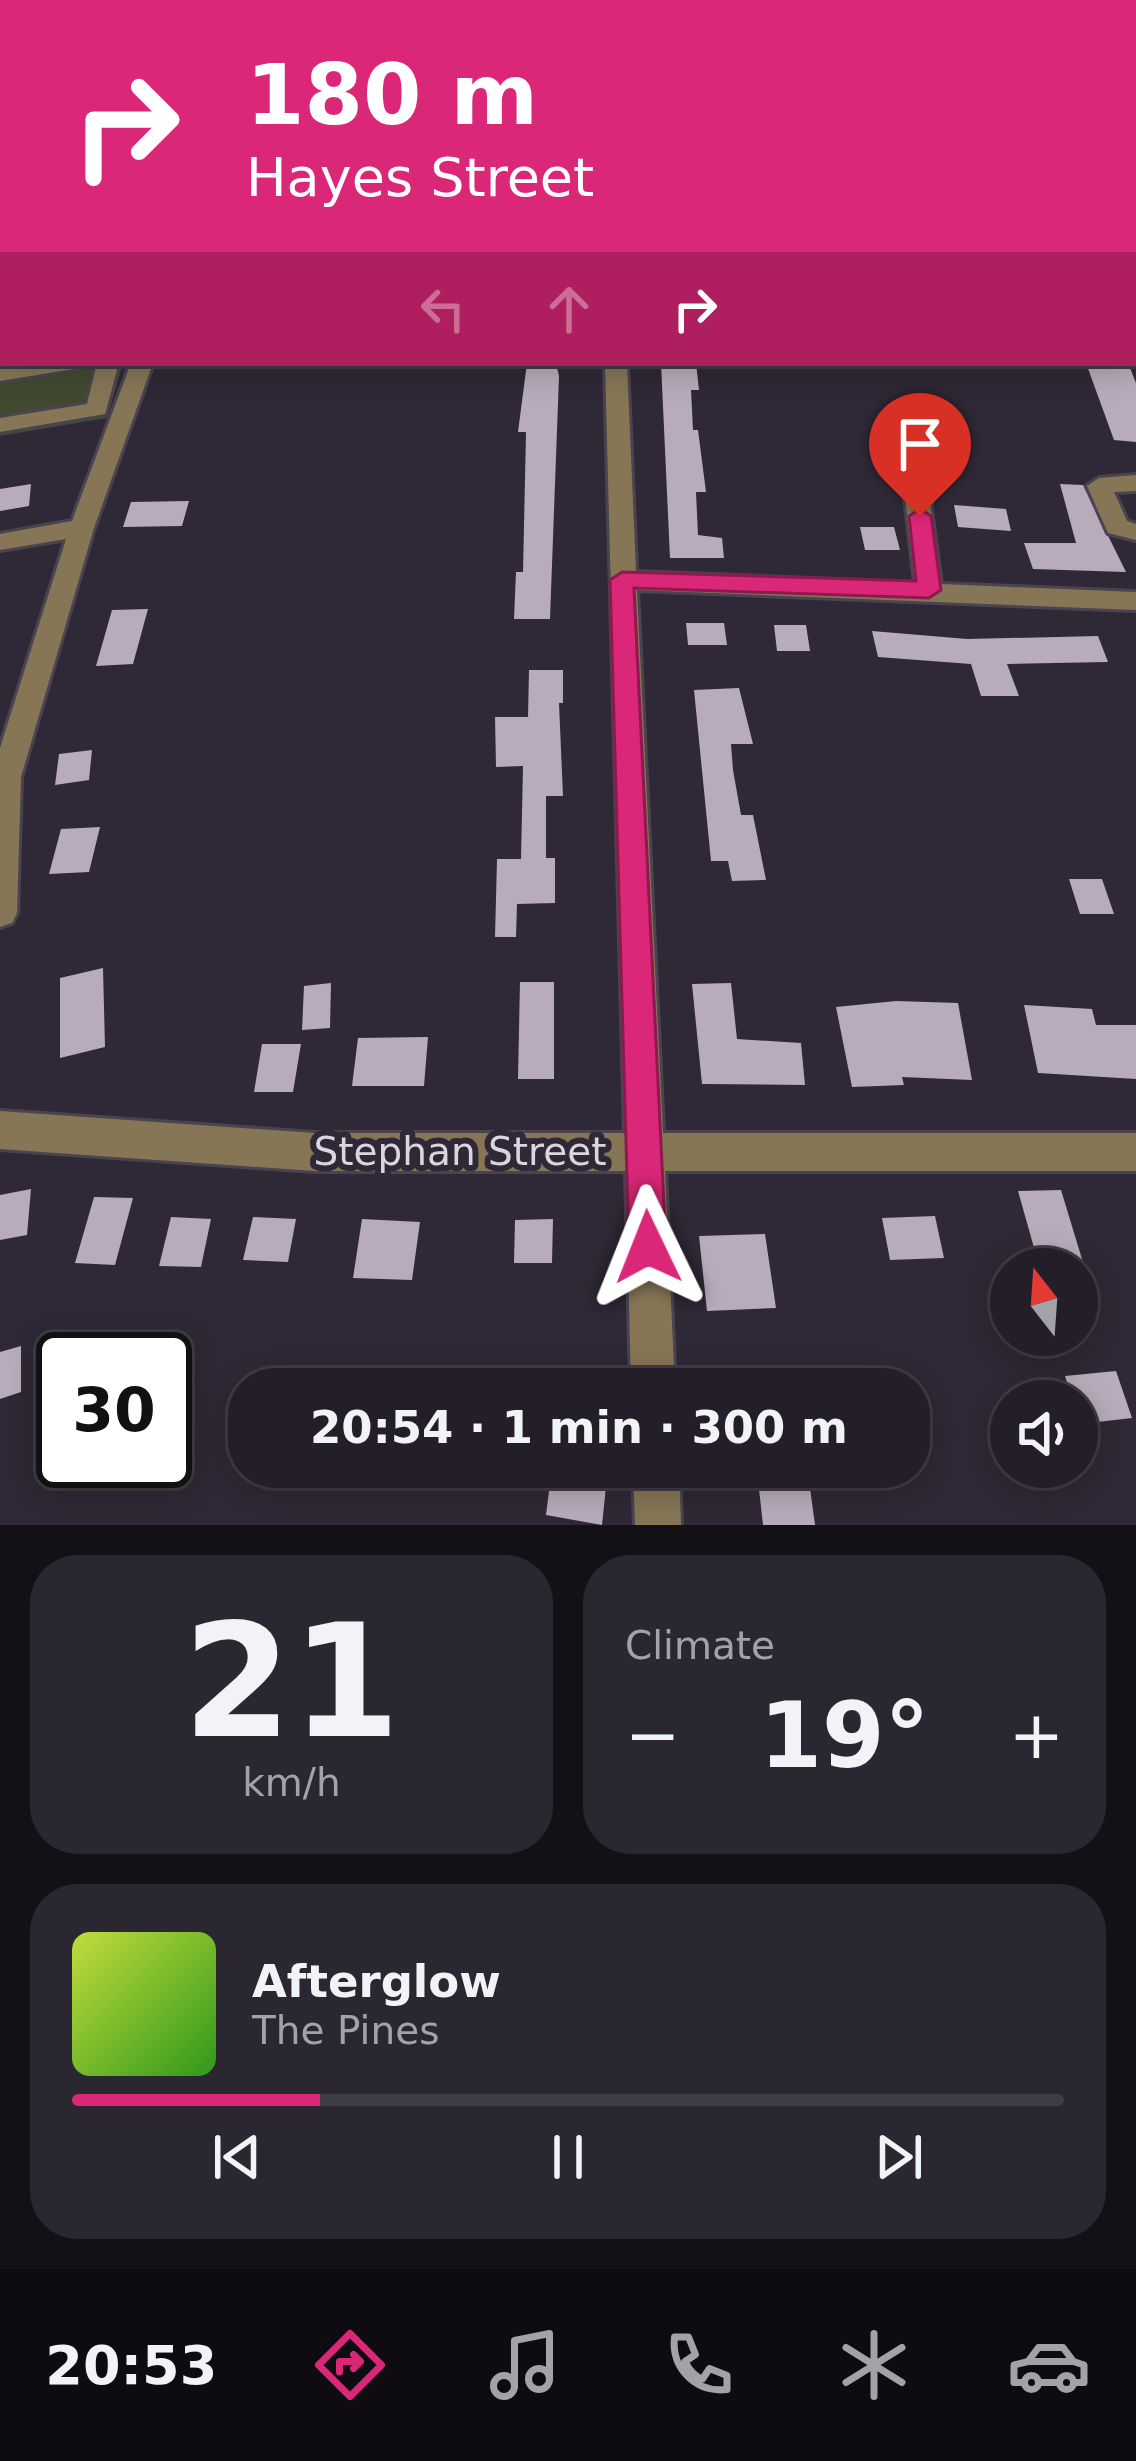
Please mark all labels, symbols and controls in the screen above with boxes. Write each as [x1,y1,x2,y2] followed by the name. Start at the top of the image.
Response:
[246,46,538,144] text: 180 m
[48,48,204,204] icon: right
[246,146,594,209] text: Hayes Street
[410,276,476,342] icon: left
[536,276,602,342] icon: ahead
[662,276,728,342] icon: right
[869,393,971,516] pin
[887,411,953,477] icon: arrive
[313,1129,607,1174] street label: Stephan Street
[585,1184,711,1310] position arrow
[990,1248,1098,1356] north arrow
[990,1248,1098,1488] map controls
[36,1332,192,1488] speed limit sign: 30
[990,1380,1098,1488] button: sound
[310,1401,848,1454] text: 20:54 · 1 min · 300 m
[183,1591,400,1773] text: 21
[625,1623,775,1668] text: Climate
[759,1683,930,1788] text: 19°
[625,1697,680,1774] text: −
[1009,1697,1064,1774] text: +
[242,1760,341,1805] text: km/h
[252,1955,501,2008] text: Afterglow
[252,2008,439,2053] text: The Pines
[204,2124,270,2190] icon: previous
[535,2124,601,2190] icon: pause
[866,2124,932,2190] icon: next
[308,2323,392,2407] icon: directions
[483,2323,567,2407] icon: music
[657,2323,741,2407] icon: phone
[832,2323,916,2407] icon: climate
[1007,2323,1091,2407] icon: car
[45,2334,217,2397] text: 20:53

